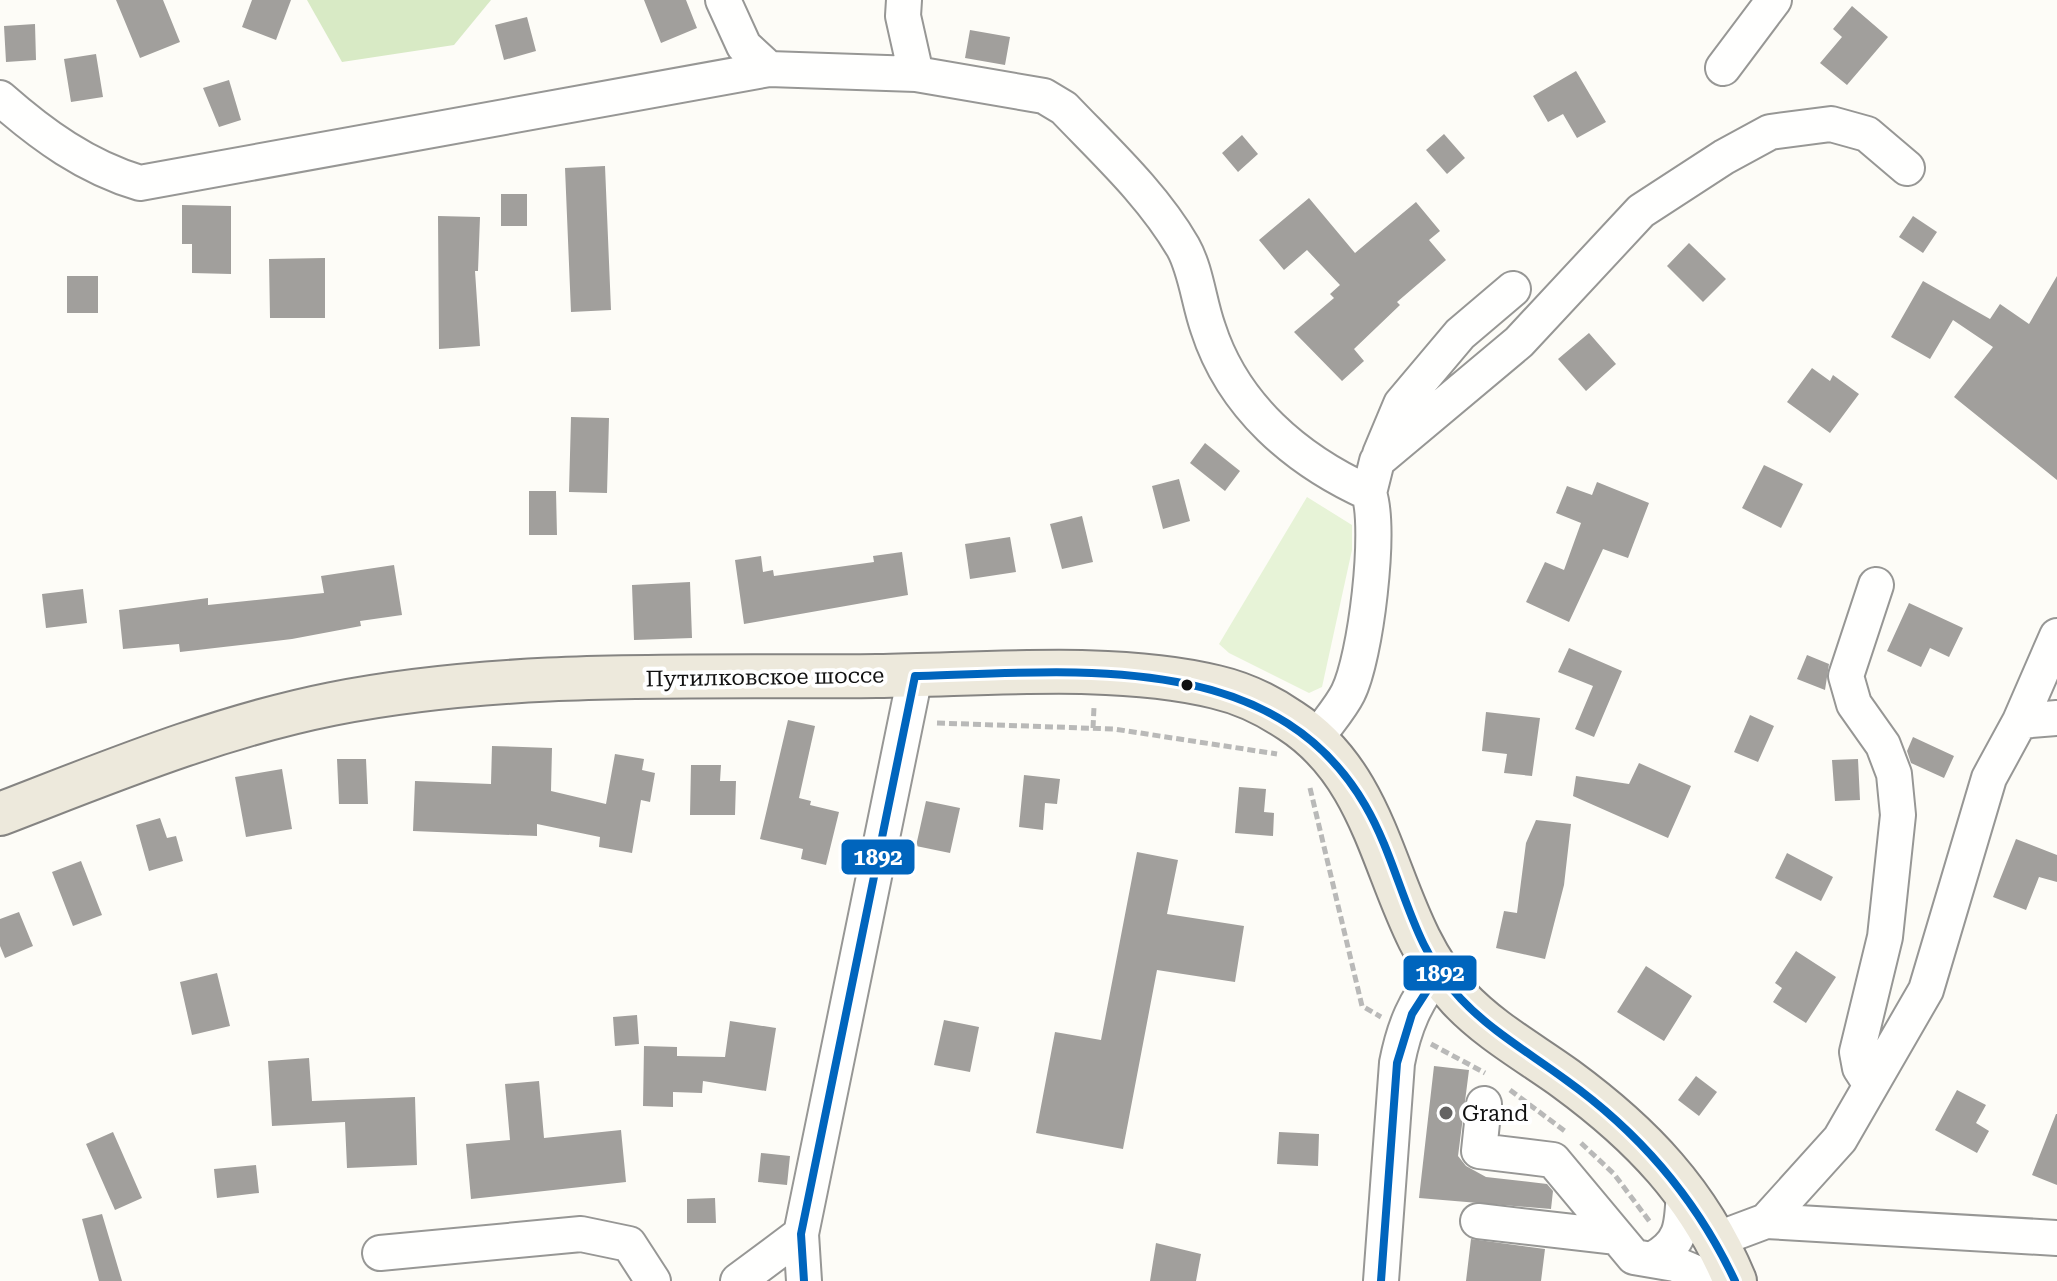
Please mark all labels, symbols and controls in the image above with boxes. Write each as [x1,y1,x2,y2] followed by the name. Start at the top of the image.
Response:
[645,662,885,692] street label: Путилковское шоссе
[1179,677,1195,693] unlabelled marker
[840,838,916,876] line badge: 1892
[853,845,903,870] text: 1892
[1402,954,1478,992] line badge: 1892
[1415,961,1465,986] text: 1892
[1462,1101,1528,1126] place label: Grand
[1437,1104,1455,1122] marker: Grand

